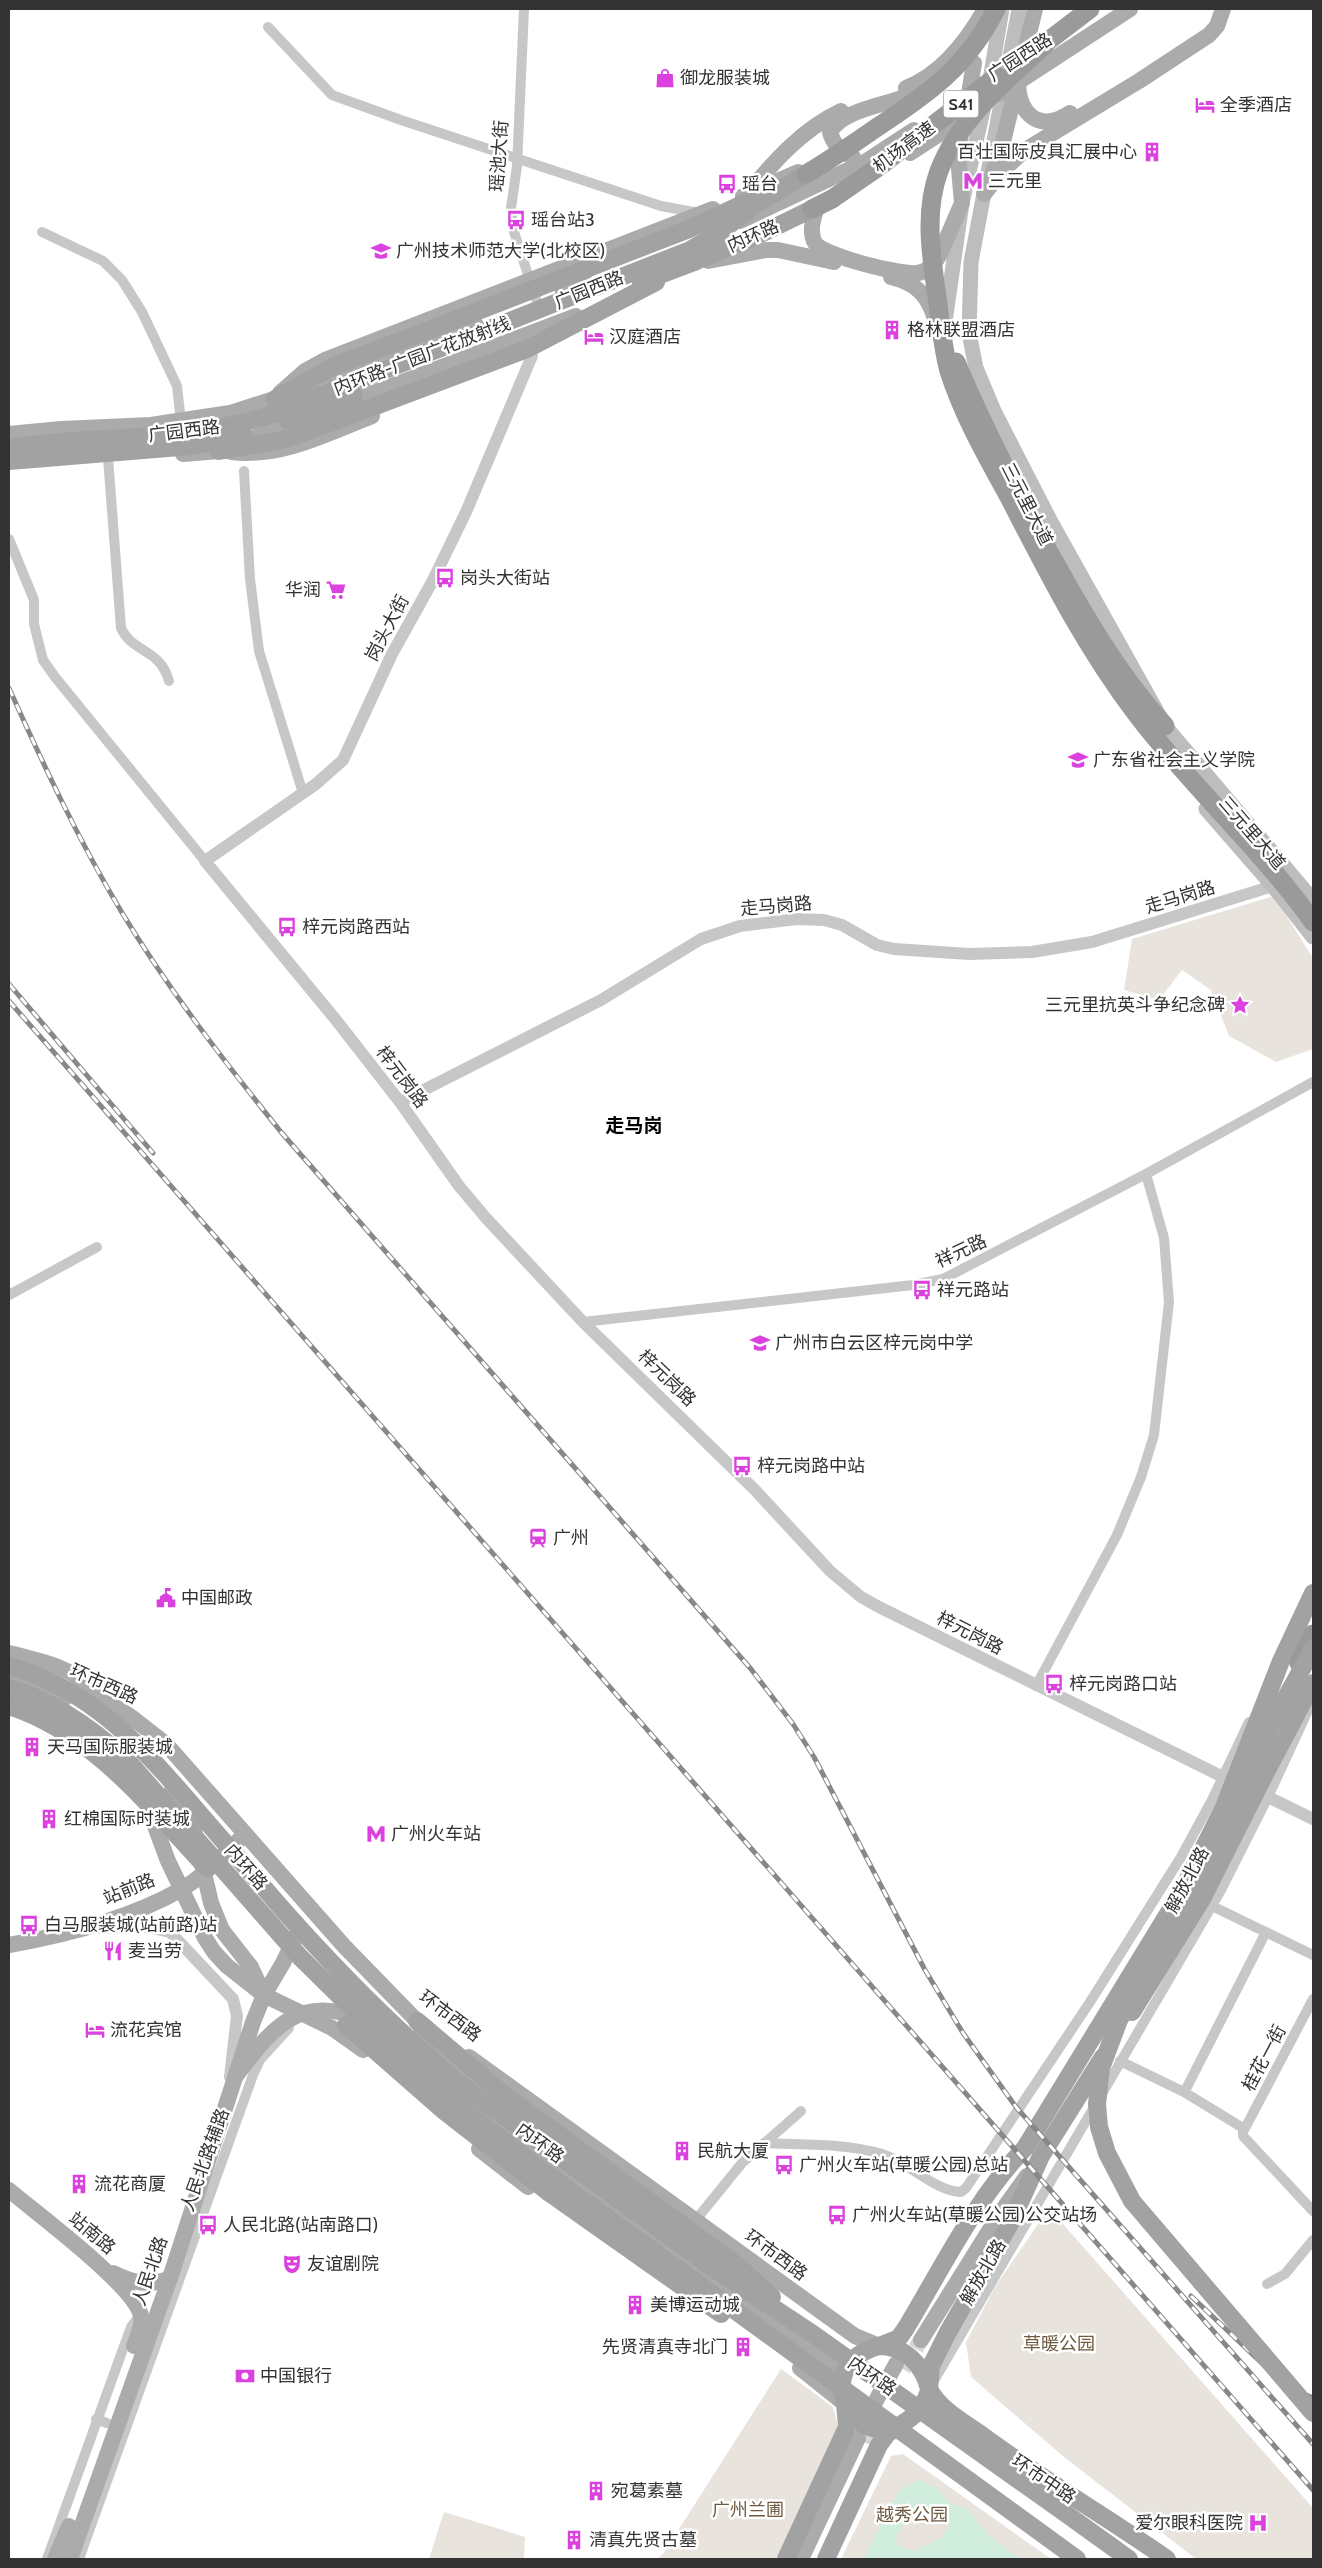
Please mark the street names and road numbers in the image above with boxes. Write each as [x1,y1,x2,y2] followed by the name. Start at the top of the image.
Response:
[984,28,1056,86] street label: 广园西路
[944,90,978,118] road number: S41
[869,117,939,177] street label: 机场高速
[486,119,512,193] street label: 瑶池大街
[724,215,782,257] street label: 内环路
[552,266,626,314] street label: 广园西路
[330,312,514,400] street label: 内环路-广园广花放射线
[147,416,221,446] street label: 广园西路
[997,459,1057,549] street label: 三元里大道
[360,591,414,665] street label: 岗头大街
[1214,792,1290,874] street label: 三元里大道
[1142,876,1218,918] street label: 走马岗路
[739,892,813,920] street label: 走马岗路
[372,1042,432,1112] street label: 梓元岗路
[932,1230,990,1272] street label: 祥元路
[633,1345,701,1411] street label: 梓元岗路
[933,1607,1007,1659] street label: 梓元岗路
[67,1659,141,1709] street label: 环市西路
[220,1839,272,1895] street label: 内环路
[1160,1843,1214,1917] street label: 解放北路
[100,1869,158,1909] street label: 站前路
[415,1986,485,2046] street label: 环市西路
[1237,2021,1291,2095] street label: 桂花一街
[176,2105,234,2215] street label: 人民北路辅路
[512,2118,568,2168] street label: 内环路
[64,2207,120,2259] street label: 站南路
[740,2225,812,2285] street label: 环市西路
[128,2233,172,2309] street label: 人民北路
[955,2235,1011,2309] street label: 解放北路
[844,2352,900,2400] street label: 内环路
[1008,2450,1080,2508] street label: 环市中路

